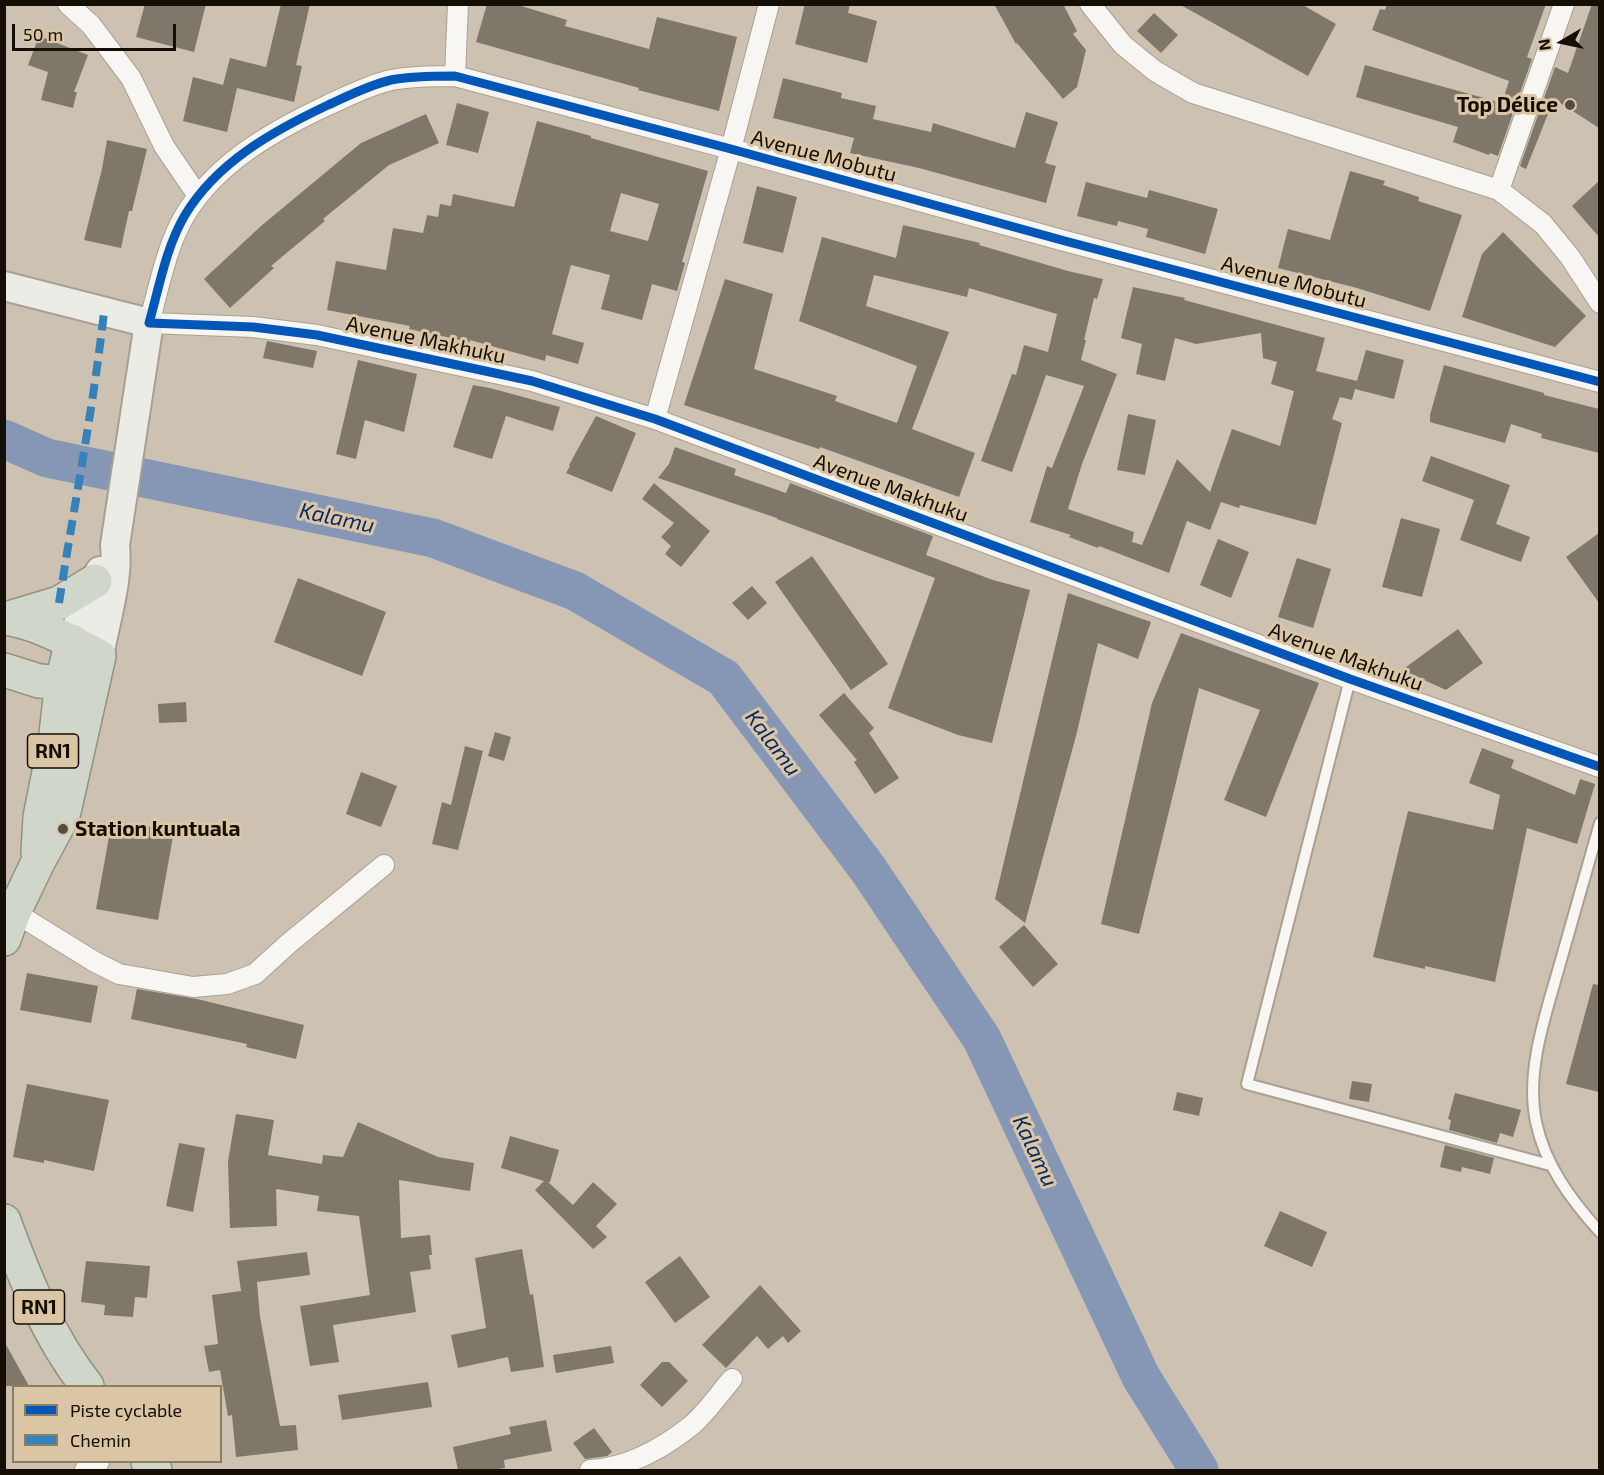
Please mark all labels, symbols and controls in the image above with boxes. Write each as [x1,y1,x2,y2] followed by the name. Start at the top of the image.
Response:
[15,12,178,50] scale bar
[1532,12,1592,72] north arrow
[23,23,63,45] text: 50 m
[1533,38,1554,52] text: N
[1457,92,1558,118] place label: Top Délice
[1563,98,1577,112] marker: Top Délice
[749,125,899,187] street label: Avenue Mobutu
[1219,251,1369,313] street label: Avenue Mobutu
[344,311,508,369] street label: Avenue Makhuku
[810,448,972,528] street label: Avenue Makhuku
[297,497,377,539] water label: Kalamu
[1265,617,1427,697] street label: Avenue Makhuku
[740,705,806,781] water label: Kalamu
[28,734,78,768] road number: RN1
[75,816,240,842] place label: Station kuntuala
[56,822,70,836] marker: Station kuntuala
[1007,1111,1063,1191] water label: Kalamu
[14,1290,64,1324] road number: RN1
[12,1385,222,1463] legend
[70,1399,182,1421] text: Piste cyclable
[70,1429,131,1451] text: Chemin

